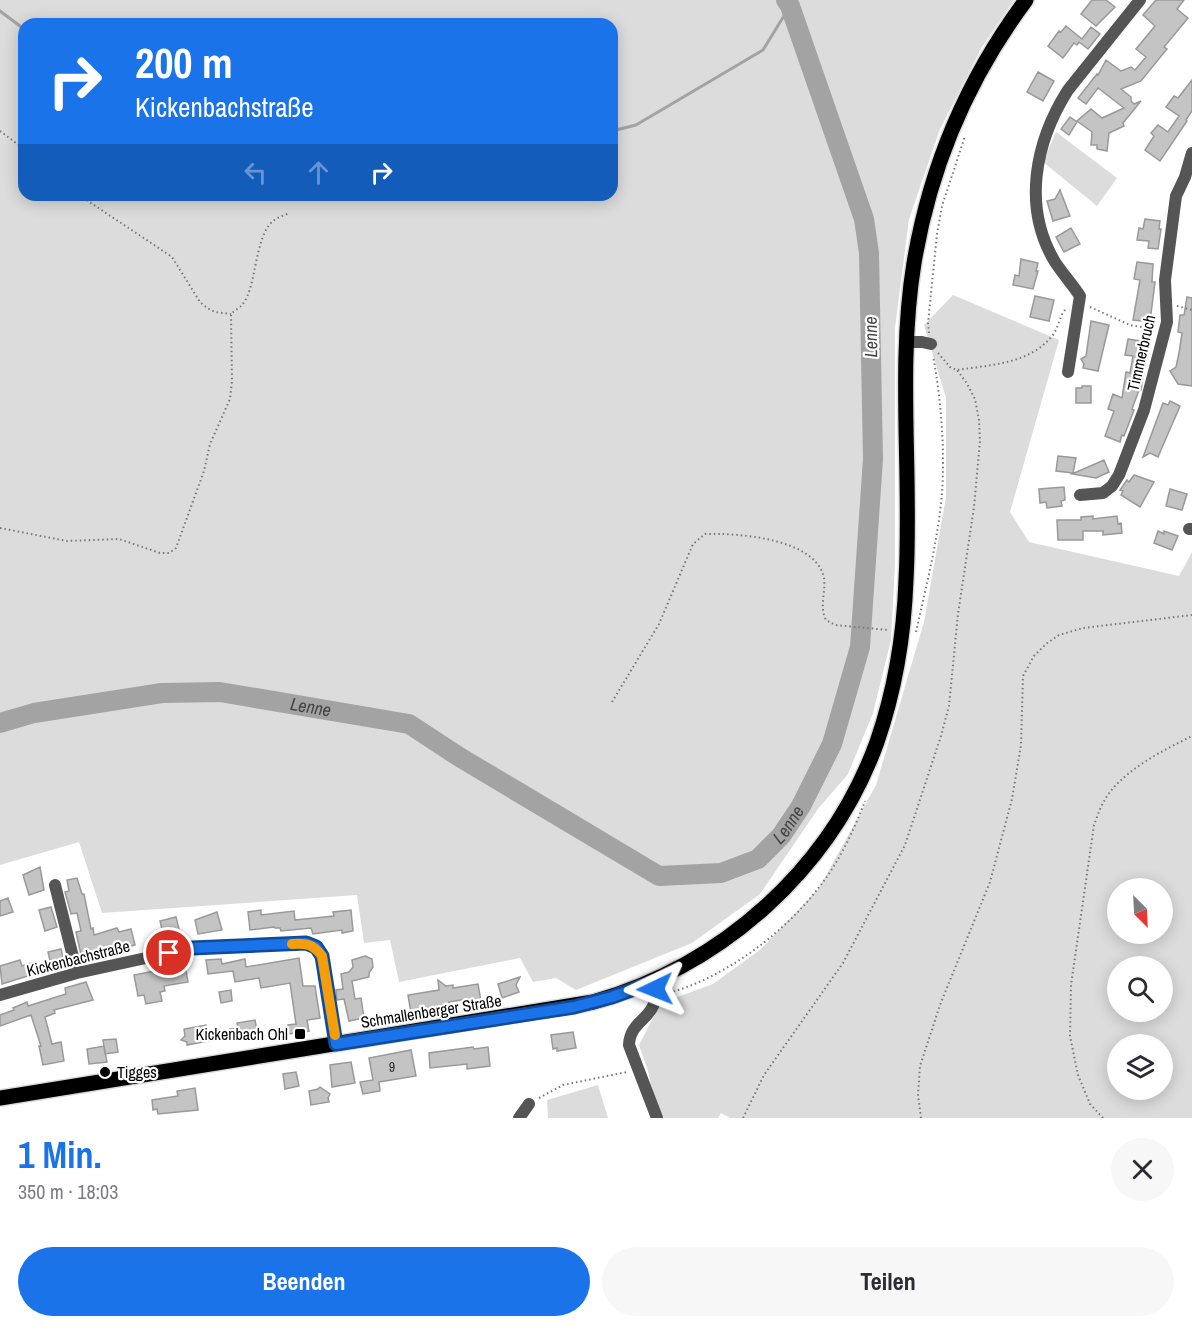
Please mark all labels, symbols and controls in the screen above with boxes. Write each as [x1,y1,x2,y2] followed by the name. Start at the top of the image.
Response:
[135,35,233,91] text: 200 m
[36,42,114,120] icon: right
[135,89,313,125] text: Kickenbachstraße
[239,156,272,189] icon: left
[302,156,335,189] icon: ahead
[365,156,398,189] icon: right
[1122,313,1160,393] street label: Timmerbruch
[858,316,883,358] water label: Lenne
[288,691,333,723] water label: Lenne
[767,800,810,849] water label: Lenne
[1107,878,1173,944] north arrow
[1107,878,1173,1100] map controls
[143,927,194,978] pin
[24,935,132,981] street label: Kickenbachstraße
[152,936,185,969] icon: arrive
[1107,956,1173,1022] button: search
[623,957,687,1021] position arrow
[359,989,503,1033] street label: Schmallenberger Straße
[195,1023,288,1045] place label: Kickenbach Ohl
[293,1027,307,1041] marker: Kickenbach Ohl
[1107,1034,1173,1100] button: layers
[389,1058,395,1076] house number: 9
[117,1061,157,1083] place label: Tigges
[98,1065,112,1079] marker: Tigges
[18,1131,102,1179] text: 1 Min.
[1111,1138,1174,1201] button: close
[18,1178,118,1205] text: 350 m · 18:03
[18,1247,590,1316] button: Beenden
[602,1247,1174,1316] button: Teilen

